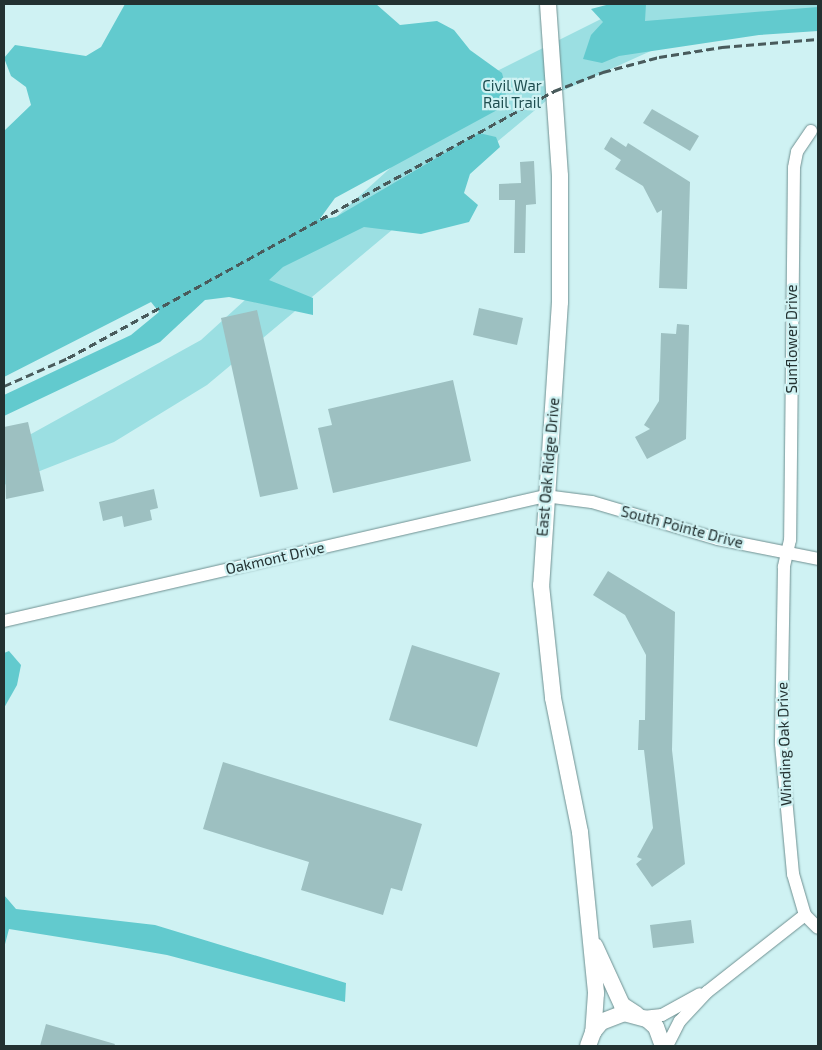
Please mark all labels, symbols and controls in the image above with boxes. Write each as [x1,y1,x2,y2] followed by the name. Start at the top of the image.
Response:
[482,76,542,111] park label: Civil War Rail Trail
[783,284,801,394] street label: Sunflower Drive
[533,397,563,537] street label: East Oak Ridge Drive
[619,502,745,552] street label: South Pointe Drive
[224,538,326,578] street label: Oakmont Drive
[773,682,795,806] street label: Winding Oak Drive

